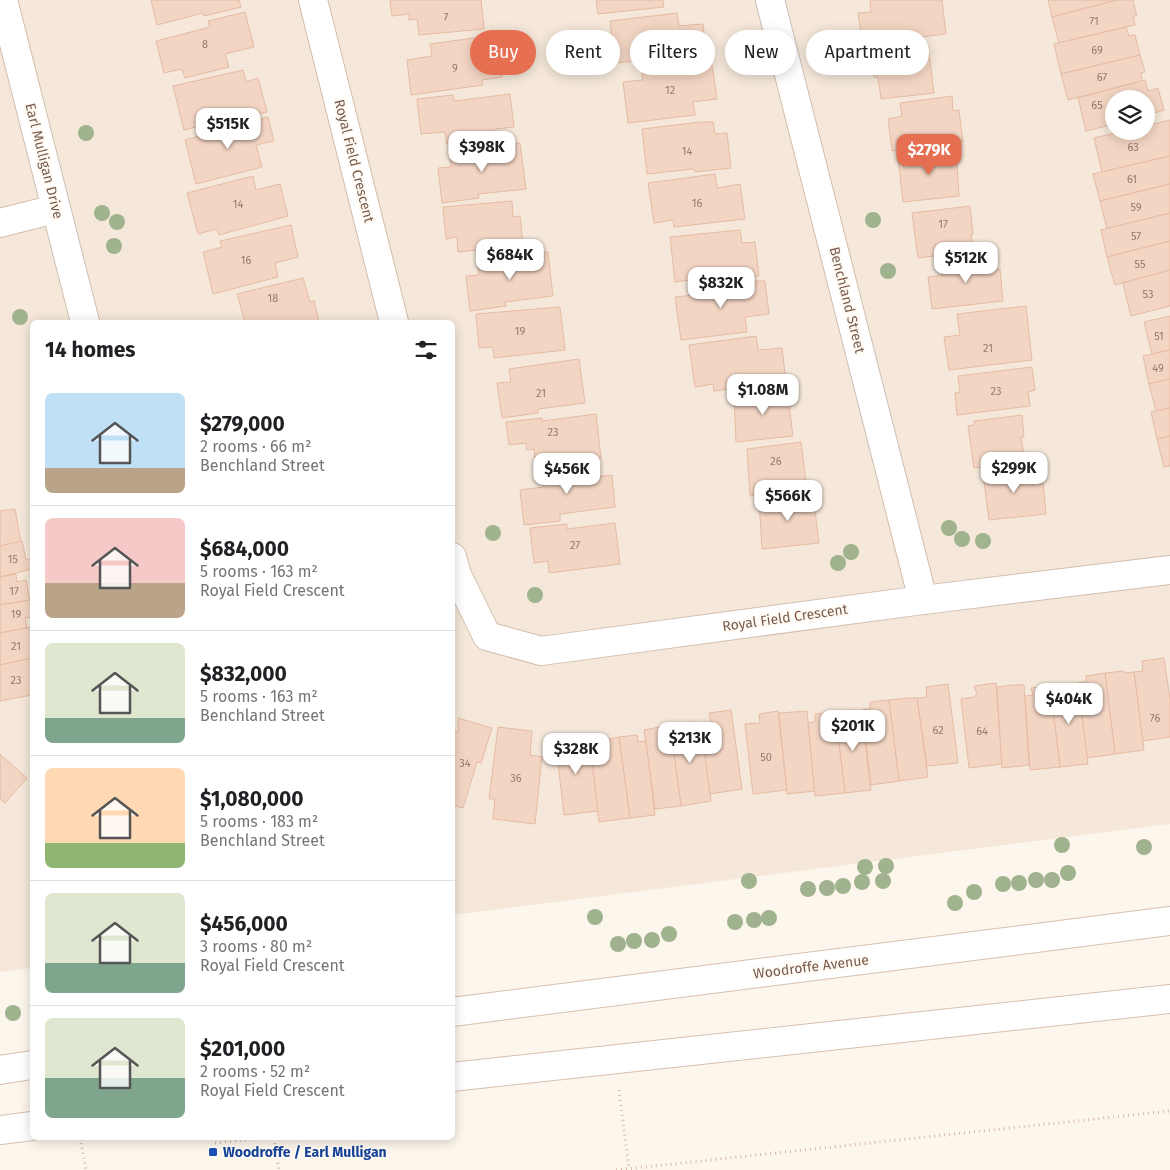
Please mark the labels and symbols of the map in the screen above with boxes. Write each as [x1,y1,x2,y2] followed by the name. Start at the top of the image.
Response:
[444,11,449,24] house number: 7
[1089,15,1099,28] house number: 71
[202,38,208,51] house number: 8
[1091,44,1103,57] house number: 69
[452,62,458,75] house number: 9
[1097,71,1107,84] house number: 67
[665,84,675,97] house number: 12
[330,98,378,225] street label: Royal Field Crescent
[1091,99,1103,112] house number: 65
[21,101,67,221] street label: Earl Mulligan Drive
[193,108,263,150] pin: $515K
[447,130,517,173] pin: $398K
[894,134,964,176] pin: $279K
[1127,141,1139,154] house number: 63
[682,145,692,158] house number: 14
[1127,173,1137,186] house number: 61
[692,197,702,210] house number: 16
[233,198,243,211] house number: 14
[1130,201,1142,214] house number: 59
[938,218,948,231] house number: 17
[1131,230,1141,243] house number: 57
[475,238,545,281] pin: $684K
[931,242,1001,284] pin: $512K
[826,245,869,356] street label: Benchland Street
[241,254,251,267] house number: 16
[1135,258,1146,271] house number: 55
[686,266,756,309] pin: $832K
[1143,288,1153,301] house number: 53
[268,292,278,305] house number: 18
[515,325,525,338] house number: 19
[1154,330,1164,343] house number: 51
[983,342,993,355] house number: 21
[1152,362,1164,375] house number: 49
[722,374,804,416] pin: $1.08M
[991,385,1001,398] house number: 23
[536,387,546,400] house number: 21
[548,426,558,439] house number: 23
[532,452,602,495] pin: $456K
[979,452,1049,494] pin: $299K
[770,455,782,468] house number: 26
[753,480,823,522] pin: $566K
[570,539,580,552] house number: 27
[8,553,19,566] house number: 15
[9,585,19,598] house number: 17
[721,601,850,635] street label: Royal Field Crescent
[11,608,21,621] house number: 19
[11,640,21,653] house number: 21
[11,674,21,687] house number: 23
[1034,682,1104,725] pin: $404K
[818,710,888,752] pin: $201K
[1150,712,1160,725] house number: 76
[655,722,725,764] pin: $213K
[932,724,944,737] house number: 62
[976,725,988,738] house number: 64
[541,732,611,775] pin: $328K
[760,751,772,764] house number: 50
[459,757,471,770] house number: 34
[510,772,522,785] house number: 36
[752,951,870,983] street label: Woodroffe Avenue
[223,1144,387,1161] place label: Woodroffe / Earl Mulligan
[207,1146,219,1158] marker: Woodroffe / Earl Mulligan

